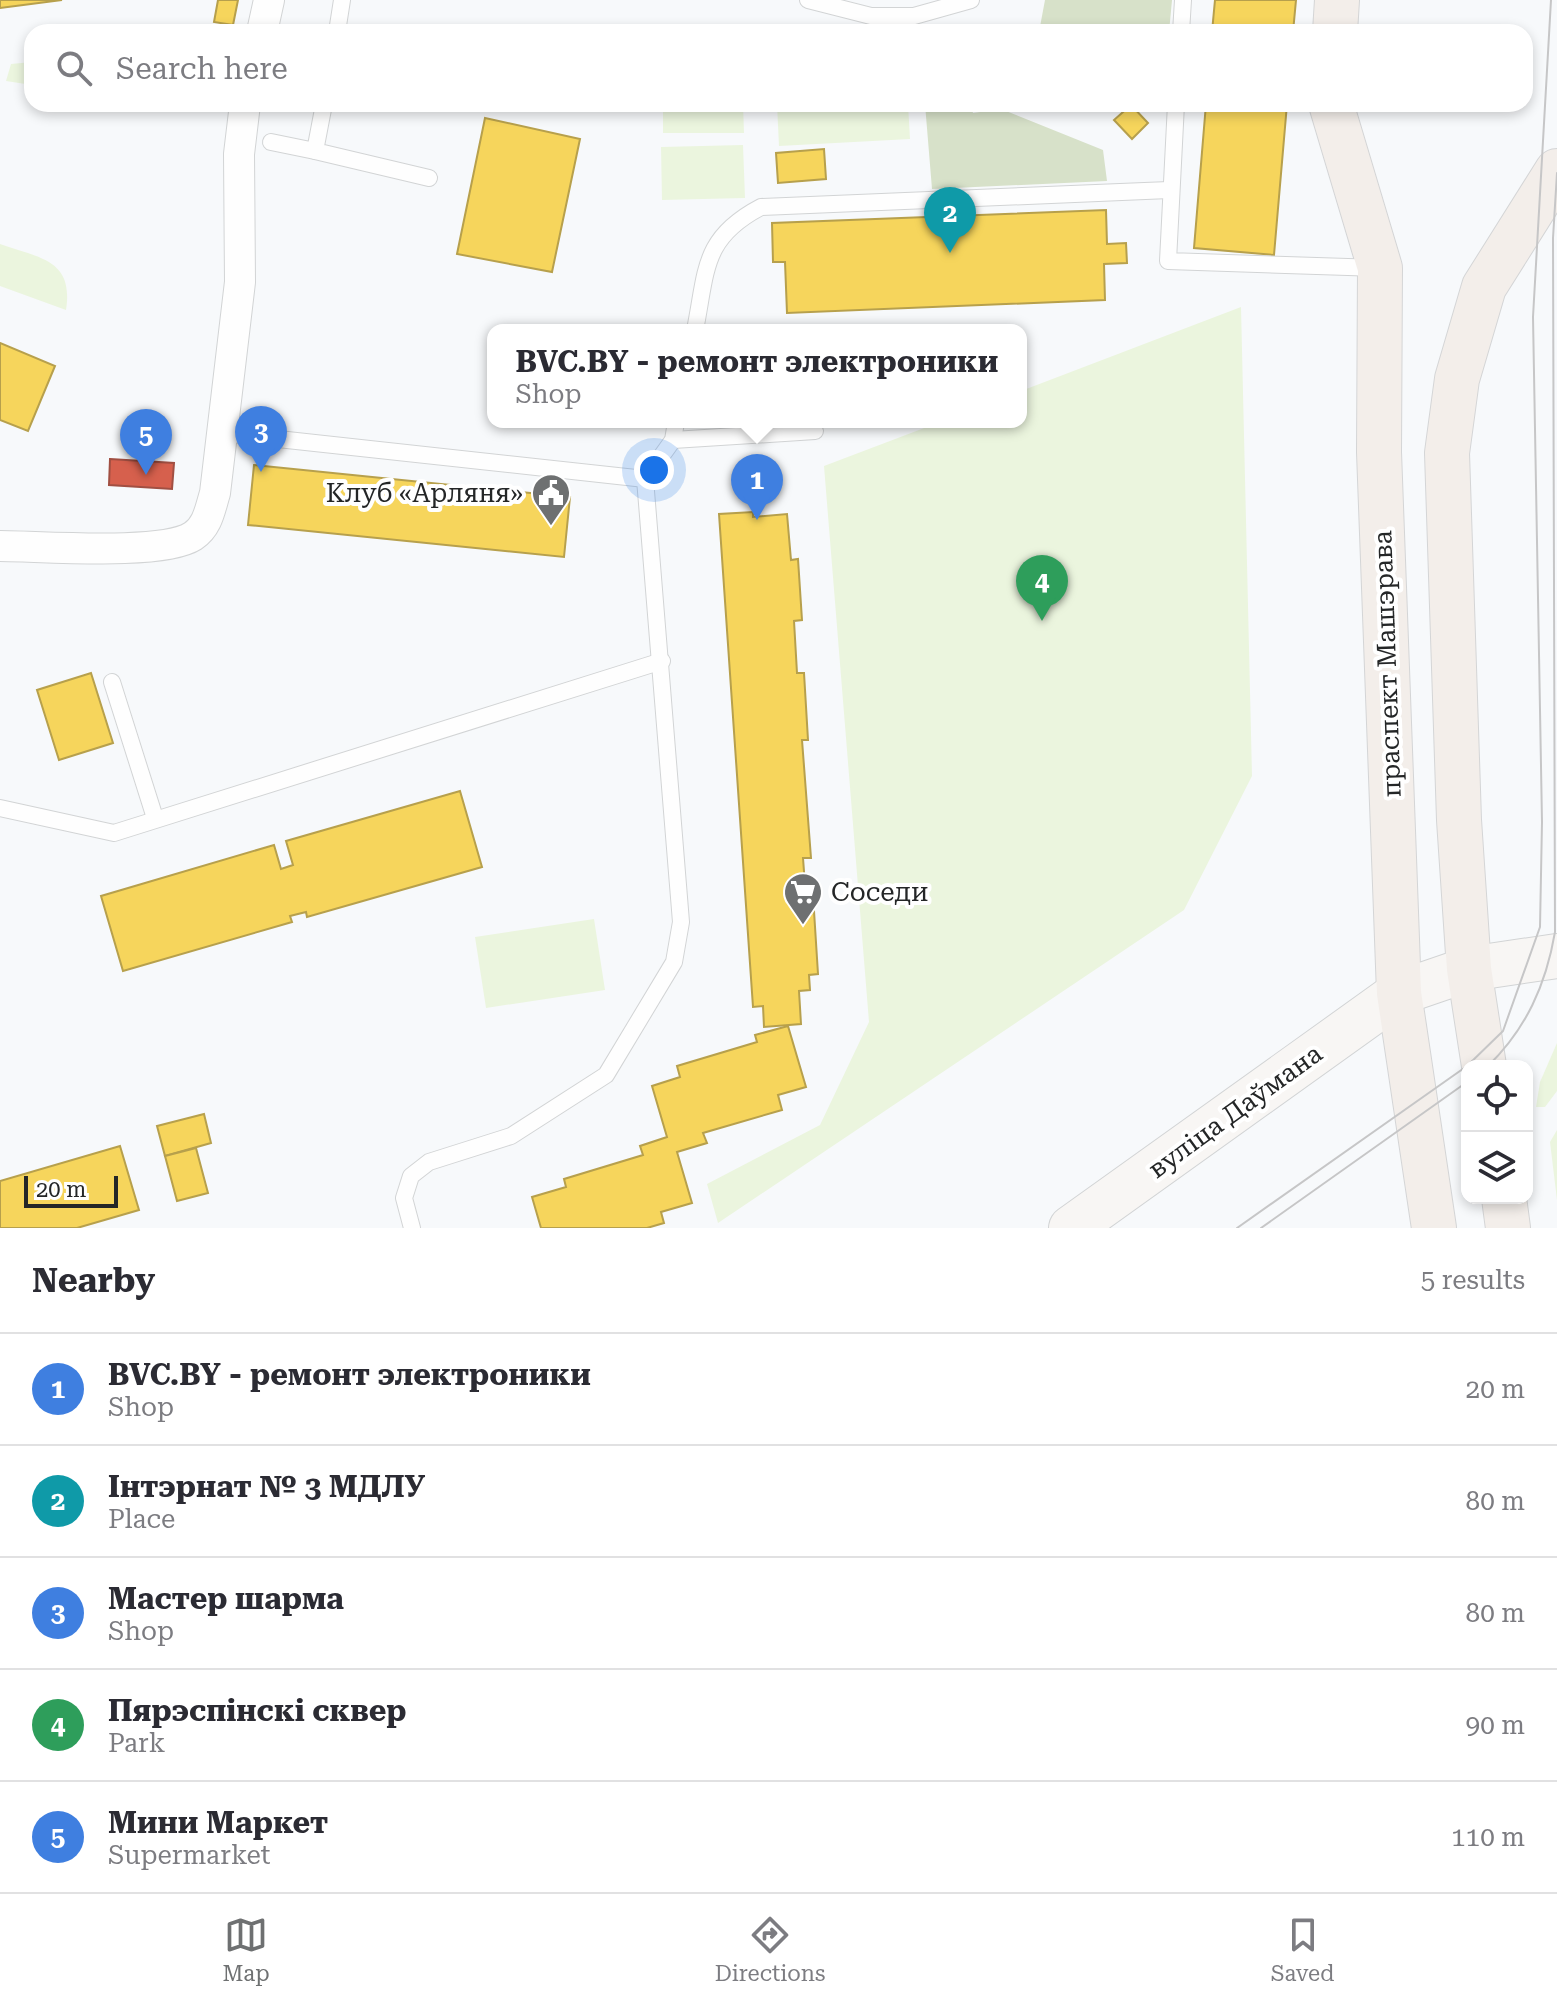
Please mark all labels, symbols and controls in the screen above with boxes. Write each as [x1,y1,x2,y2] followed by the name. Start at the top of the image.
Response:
[24,24,1533,112] search box
[52,46,96,90] icon: search
[116,51,288,86] text: Search here
[924,187,976,253] pin: 2
[487,324,1027,428] popup
[516,344,998,379] text: BVC.BY - ремонт электроники
[516,379,582,409] text: Shop
[235,406,287,472] pin: 3
[120,409,172,475] pin: 5
[634,450,674,490] your location
[731,454,783,520] pin: 1
[530,472,572,527] public building icon: Клуб «Арляня»
[326,478,523,508] place label: Клуб «Арляня»
[1367,530,1407,798] street label: праспект Машэрава
[1016,555,1068,621] pin: 4
[782,871,824,926] supermarket icon: Соседи
[831,877,928,907] place label: Соседи
[1142,1038,1328,1184] street label: вуліца Даўмана
[1461,1060,1533,1204] map controls
[1461,1060,1533,1132] button: locate
[1461,1132,1533,1204] button: layers
[24,1172,118,1208] scale bar
[36,1177,86,1202] text: 20 m
[32,1260,155,1300] text: Nearby
[1421,1265,1525,1295] text: 5 results
[108,1357,591,1392] text: BVC.BY - ремонт электроники
[51,1374,65,1404] text: 1
[1466,1374,1525,1404] text: 20 m
[108,1392,174,1422] text: Shop
[108,1469,425,1504] text: Інтэрнат № 3 МДЛУ
[51,1486,65,1516] text: 2
[1466,1486,1525,1516] text: 80 m
[108,1504,175,1534] text: Place
[108,1581,344,1616] text: Мастер шарма
[51,1598,65,1628] text: 3
[1466,1598,1525,1628] text: 80 m
[108,1616,174,1646] text: Shop
[108,1693,407,1728] text: Пярэспінскі сквер
[51,1710,65,1740] text: 4
[1466,1710,1525,1740] text: 90 m
[108,1728,165,1758] text: Park
[108,1805,328,1840] text: Мини Маркет
[51,1822,65,1852] text: 5
[1451,1822,1525,1852] text: 110 m
[108,1840,271,1870] text: Supermarket
[223,1913,270,1986] tab: Map
[715,1913,825,1986] tab: Directions
[1271,1913,1334,1986] tab: Saved

